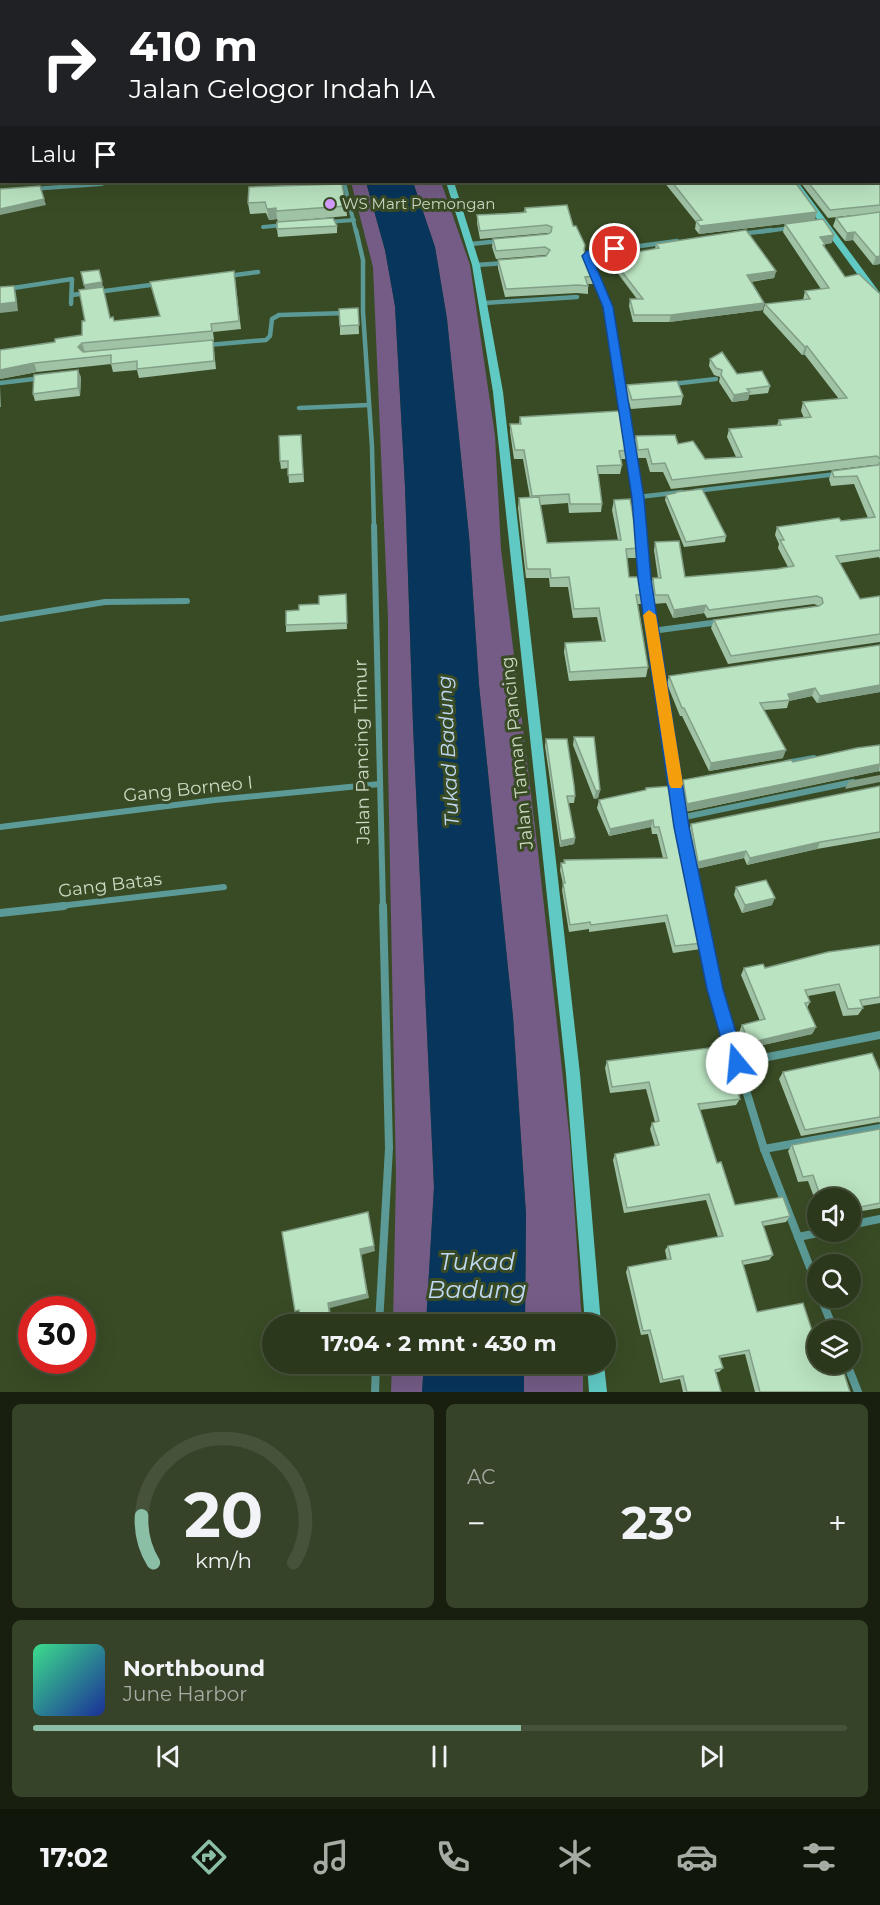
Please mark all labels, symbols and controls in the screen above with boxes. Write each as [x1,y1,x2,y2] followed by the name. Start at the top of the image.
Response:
[129,20,258,72] text: 410 m
[30,24,108,102] icon: right
[129,72,435,105] text: Jalan Gelogor Indah IA
[89,138,122,171] icon: arrive
[30,141,77,168] text: Lalu
[342,194,495,213] place label: WS Mart Pemongan
[323,197,337,211] marker: WS Mart Pemongan
[589,223,640,274] pin
[598,232,631,265] icon: arrive
[496,655,538,852] street label: Jalan Taman Pancing
[349,659,375,846] street label: Jalan Pancing Timur
[432,675,464,827] water label: Tukad Badung
[122,771,254,807] street label: Gang Borneo I
[57,868,163,902] street label: Gang Batas
[705,1031,769,1095] position arrow
[807,1188,861,1374] map controls
[807,1188,861,1242] button: sound
[427,1247,527,1304] water label: Tukad Badung
[807,1254,861,1308] button: search
[18,1296,96,1374] speed limit sign: 30
[807,1320,861,1374] button: layers
[321,1330,557,1357] text: 17:04 · 2 mnt · 430 m
[467,1465,495,1489] text: AC
[183,1477,263,1553] text: 20
[621,1495,693,1550] text: 23°
[467,1503,486,1543] text: −
[828,1503,847,1543] text: +
[194,1547,252,1573] text: km/h
[123,1655,265,1682] text: Northbound
[123,1682,247,1706] text: June Harbor
[152,1740,185,1773] icon: previous
[423,1740,456,1773] icon: pause
[695,1740,728,1773] icon: next
[188,1836,230,1878] icon: directions
[310,1836,352,1878] icon: music
[432,1836,474,1878] icon: phone
[554,1836,596,1878] icon: climate
[676,1836,718,1878] icon: car
[798,1836,840,1878] icon: filters
[40,1841,108,1874] text: 17:02

